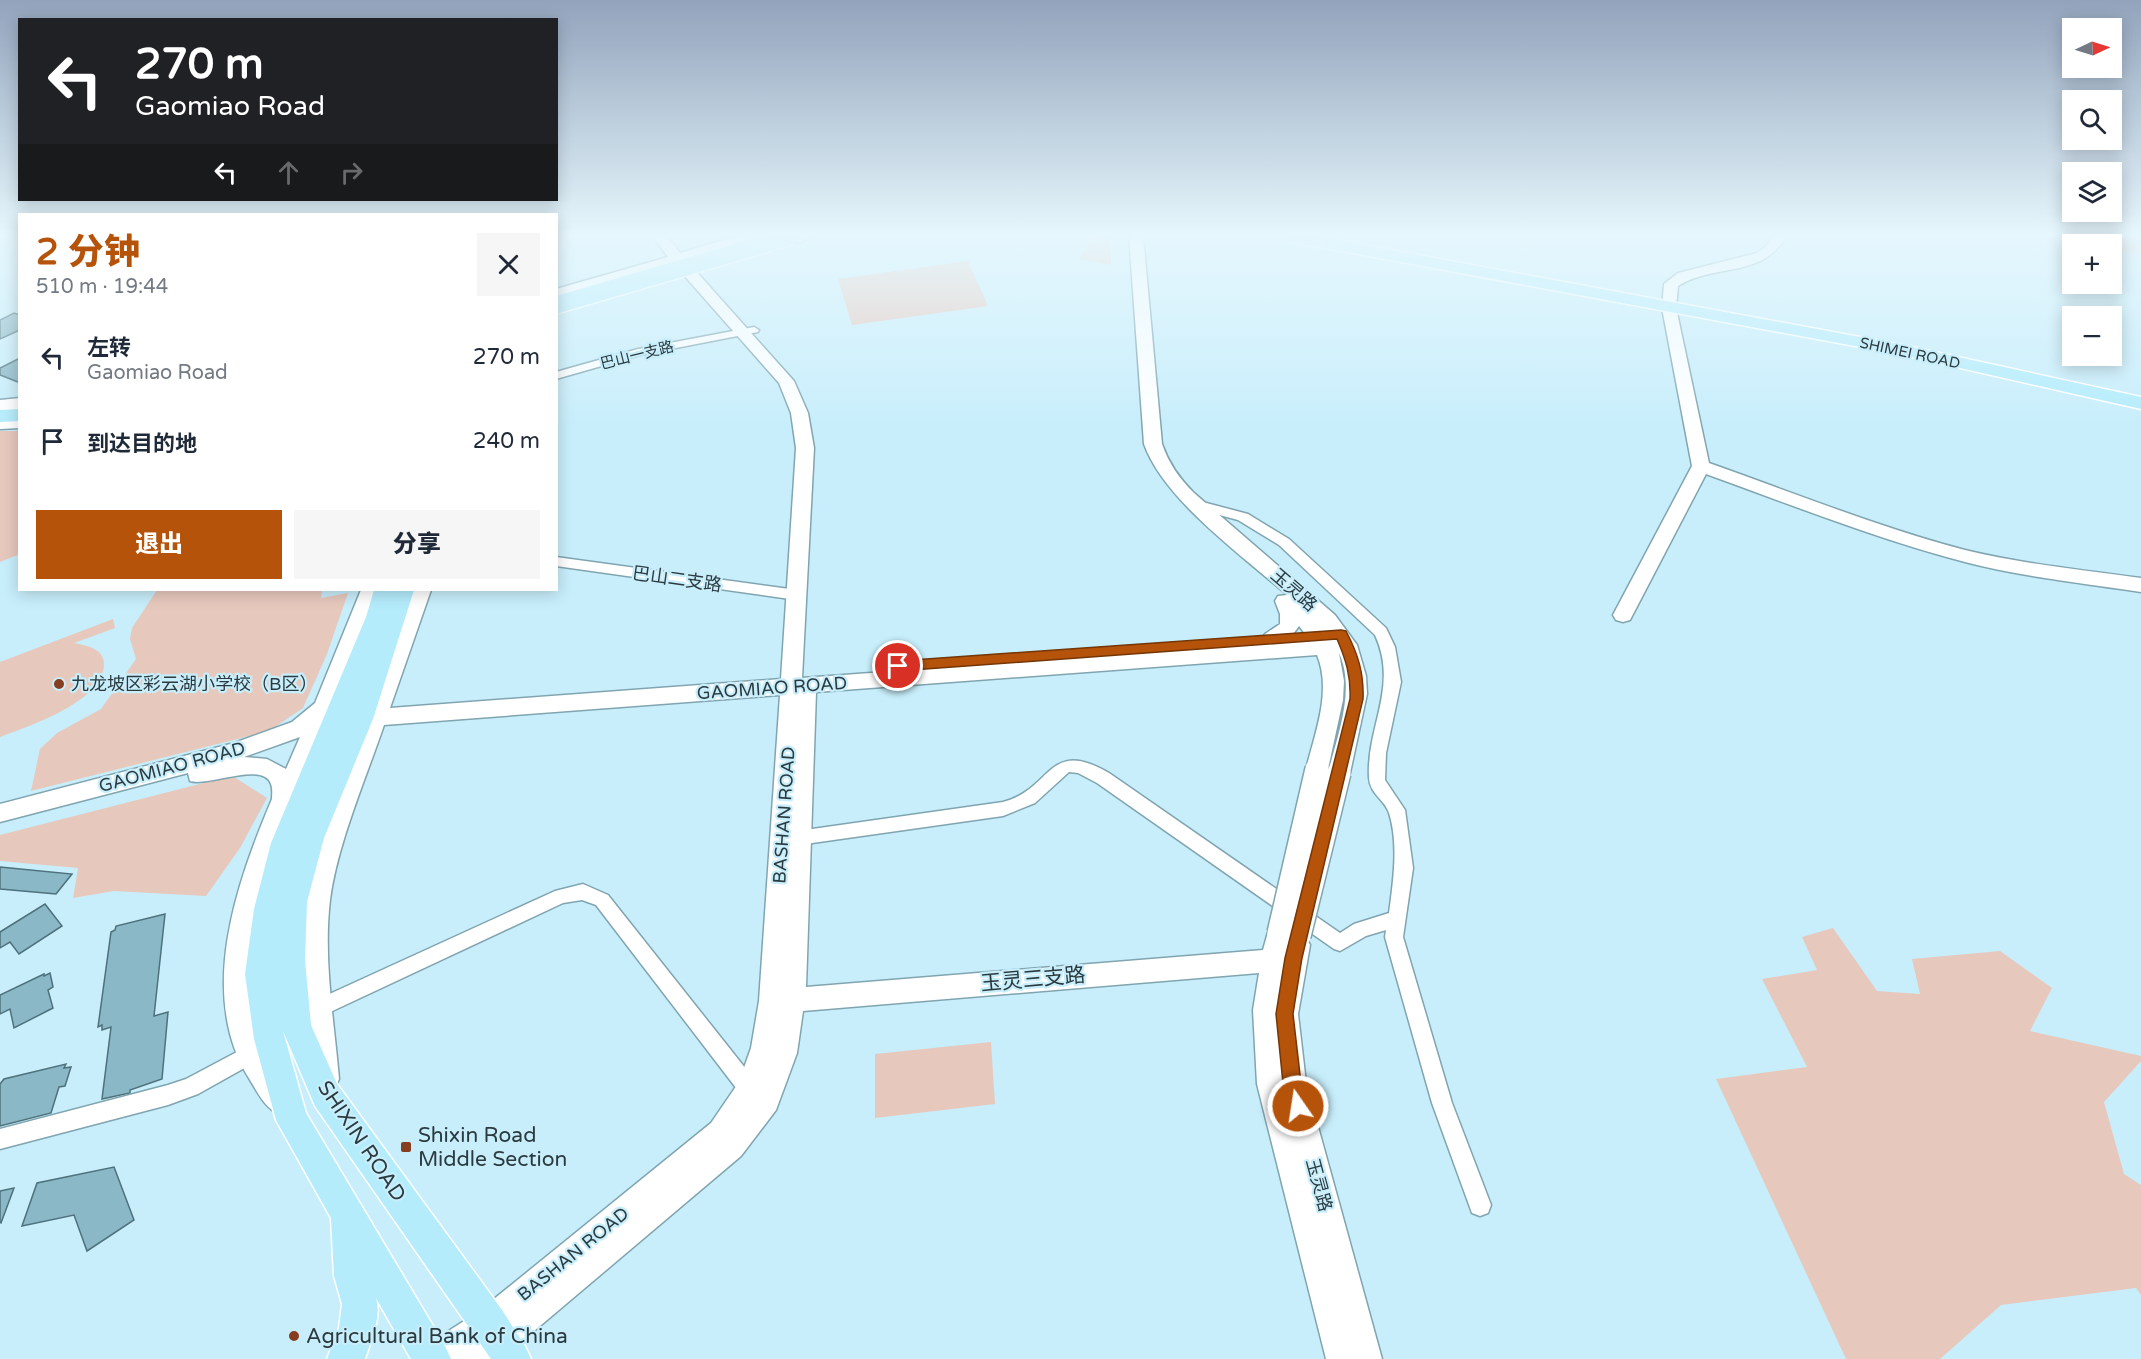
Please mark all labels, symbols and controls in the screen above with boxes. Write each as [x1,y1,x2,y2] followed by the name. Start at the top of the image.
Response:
[2062,18,2122,78] north arrow
[2062,18,2122,366] map controls
[135,39,264,90] text: 270 m
[36,42,114,120] icon: left
[135,90,325,123] text: Gaomiao Road
[2062,90,2122,150] button: search
[209,156,242,189] icon: left
[272,156,305,189] icon: ahead
[335,156,368,189] icon: right
[2062,162,2122,222] button: layers
[36,231,140,274] text: 2 分钟
[477,233,540,296] button: close
[2062,234,2122,294] button: +
[36,275,168,299] text: 510 m · 19:44
[2062,306,2122,366] button: −
[1858,334,1962,372] street label: SHIMEI ROAD
[87,335,131,361] text: 左转
[598,337,676,373] street label: 巴山一支路
[36,341,69,374] icon: left
[473,344,540,370] text: 270 m
[87,361,228,385] text: Gaomiao Road
[36,425,69,458] icon: arrive
[473,428,540,454] text: 240 m
[87,431,197,457] text: 到达目的地
[36,510,282,579] button: 退出
[294,510,540,579] button: 分享
[631,562,723,596] street label: 巴山二支路
[1266,564,1322,616] street label: 玉灵路
[872,640,923,691] pin
[881,649,914,682] icon: arrive
[696,672,848,704] street label: GAOMIAO ROAD
[71,673,317,695] place label: 九龙坡区彩云湖小学校（B区）
[52,677,66,691] marker: 九龙坡区彩云湖小学校（B区）
[96,737,248,797] street label: GAOMIAO ROAD
[768,746,800,884] street label: BASHAN ROAD
[980,962,1086,997] street label: 玉灵三支路
[1266,1074,1330,1138] position arrow
[312,1076,411,1206] street label: SHIXIN ROAD
[418,1123,567,1172] place label: Shixin Road Middle Section
[399,1140,413,1154] marker: Shixin Road Middle Section
[1301,1156,1337,1214] street label: 玉灵路
[513,1202,633,1306] street label: BASHAN ROAD
[306,1324,568,1349] place label: Agricultural Bank of China
[287,1329,301,1343] marker: Agricultural Bank of China

